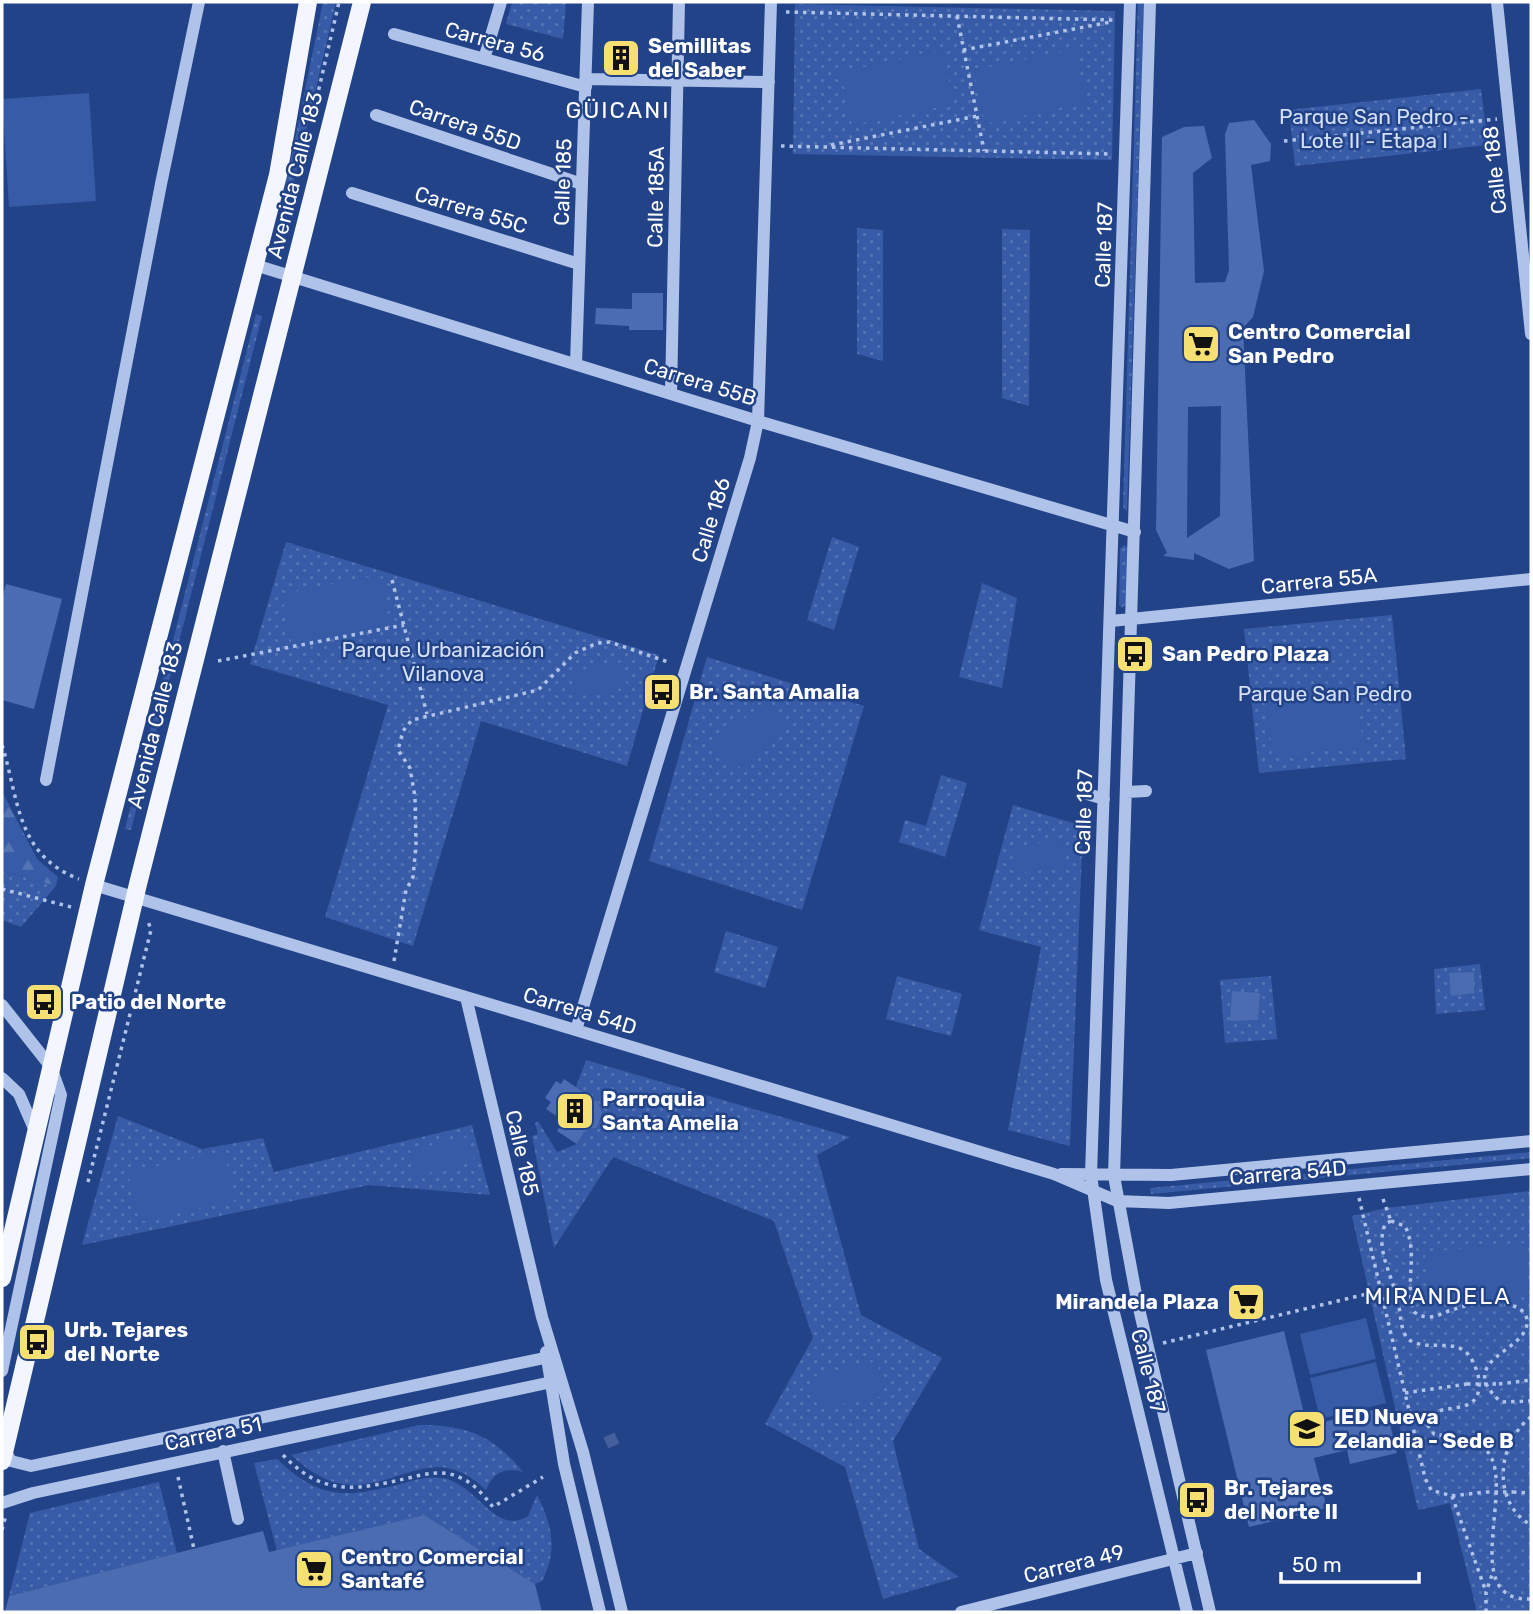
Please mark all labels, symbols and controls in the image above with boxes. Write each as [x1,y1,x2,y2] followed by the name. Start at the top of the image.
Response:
[442,16,548,67] street label: Carrera 56
[648,33,751,82] place label: Semillitas del Saber
[600,37,642,79] building icon: Semillitas del Saber
[262,89,327,261] street label: Avenida Calle 183
[406,94,525,155] street label: Carrera 55D
[566,96,670,124] district label: GÜICANI
[1279,104,1469,153] park label: Parque San Pedro - Lote II - Etapa I
[1477,125,1512,215] street label: Calle 188
[548,138,577,226] street label: Calle 185
[642,146,669,248] street label: Calle 185A
[412,181,531,239] street label: Carrera 55C
[1090,201,1117,288] street label: Calle 187
[1228,319,1411,368] place label: Centro Comercial San Pedro
[1180,323,1222,365] supermarket icon: Centro Comercial San Pedro
[641,353,760,411] street label: Carrera 55B
[686,474,735,565] street label: Calle 186
[1260,562,1378,599] street label: Carrera 55A
[1114,633,1156,675] bus stop icon: San Pedro Plaza
[341,637,545,686] park label: Parque Urbanización Vilanova
[122,639,187,811] street label: Avenida Calle 183
[1162,641,1329,666] place label: San Pedro Plaza
[641,671,683,713] bus stop icon: Br. Santa Amalia
[689,679,860,704] place label: Br. Santa Amalia
[1238,681,1412,706] park label: Parque San Pedro
[1070,768,1097,855] street label: Calle 187
[23,981,65,1023] bus stop icon: Patio del Norte
[520,981,640,1040] street label: Carrera 54D
[71,989,226,1014] place label: Patio del Norte
[602,1086,739,1135] place label: Parroquia Santa Amelia
[554,1090,596,1132] building icon: Parroquia Santa Amelia
[500,1107,545,1198] street label: Calle 185
[1228,1155,1348,1190] street label: Carrera 54D
[1225,1281,1267,1323] supermarket icon: Mirandela Plaza
[1364,1282,1512,1310] district label: MIRANDELA
[1055,1289,1219,1314] place label: Mirandela Plaza
[64,1317,188,1366] place label: Urb. Tejares del Norte
[16,1321,58,1363] bus stop icon: Urb. Tejares del Norte
[1126,1326,1171,1416] street label: Calle 187
[1334,1404,1514,1453] place label: IED Nueva Zelandia - Sede B
[1286,1408,1328,1450] school or university icon: IED Nueva Zelandia - Sede B
[162,1411,264,1456] street label: Carrera 51
[1224,1475,1338,1524] place label: Br. Tejares del Norte II
[1176,1479,1218,1521] bus stop icon: Br. Tejares del Norte II
[1021,1539,1127,1588] street label: Carrera 49
[1281,1540,1419,1584] scale bar
[341,1544,524,1593] place label: Centro Comercial Santafé
[293,1548,335,1590] supermarket icon: Centro Comercial Santafé
[1292,1552,1342,1577] text: 50 m

